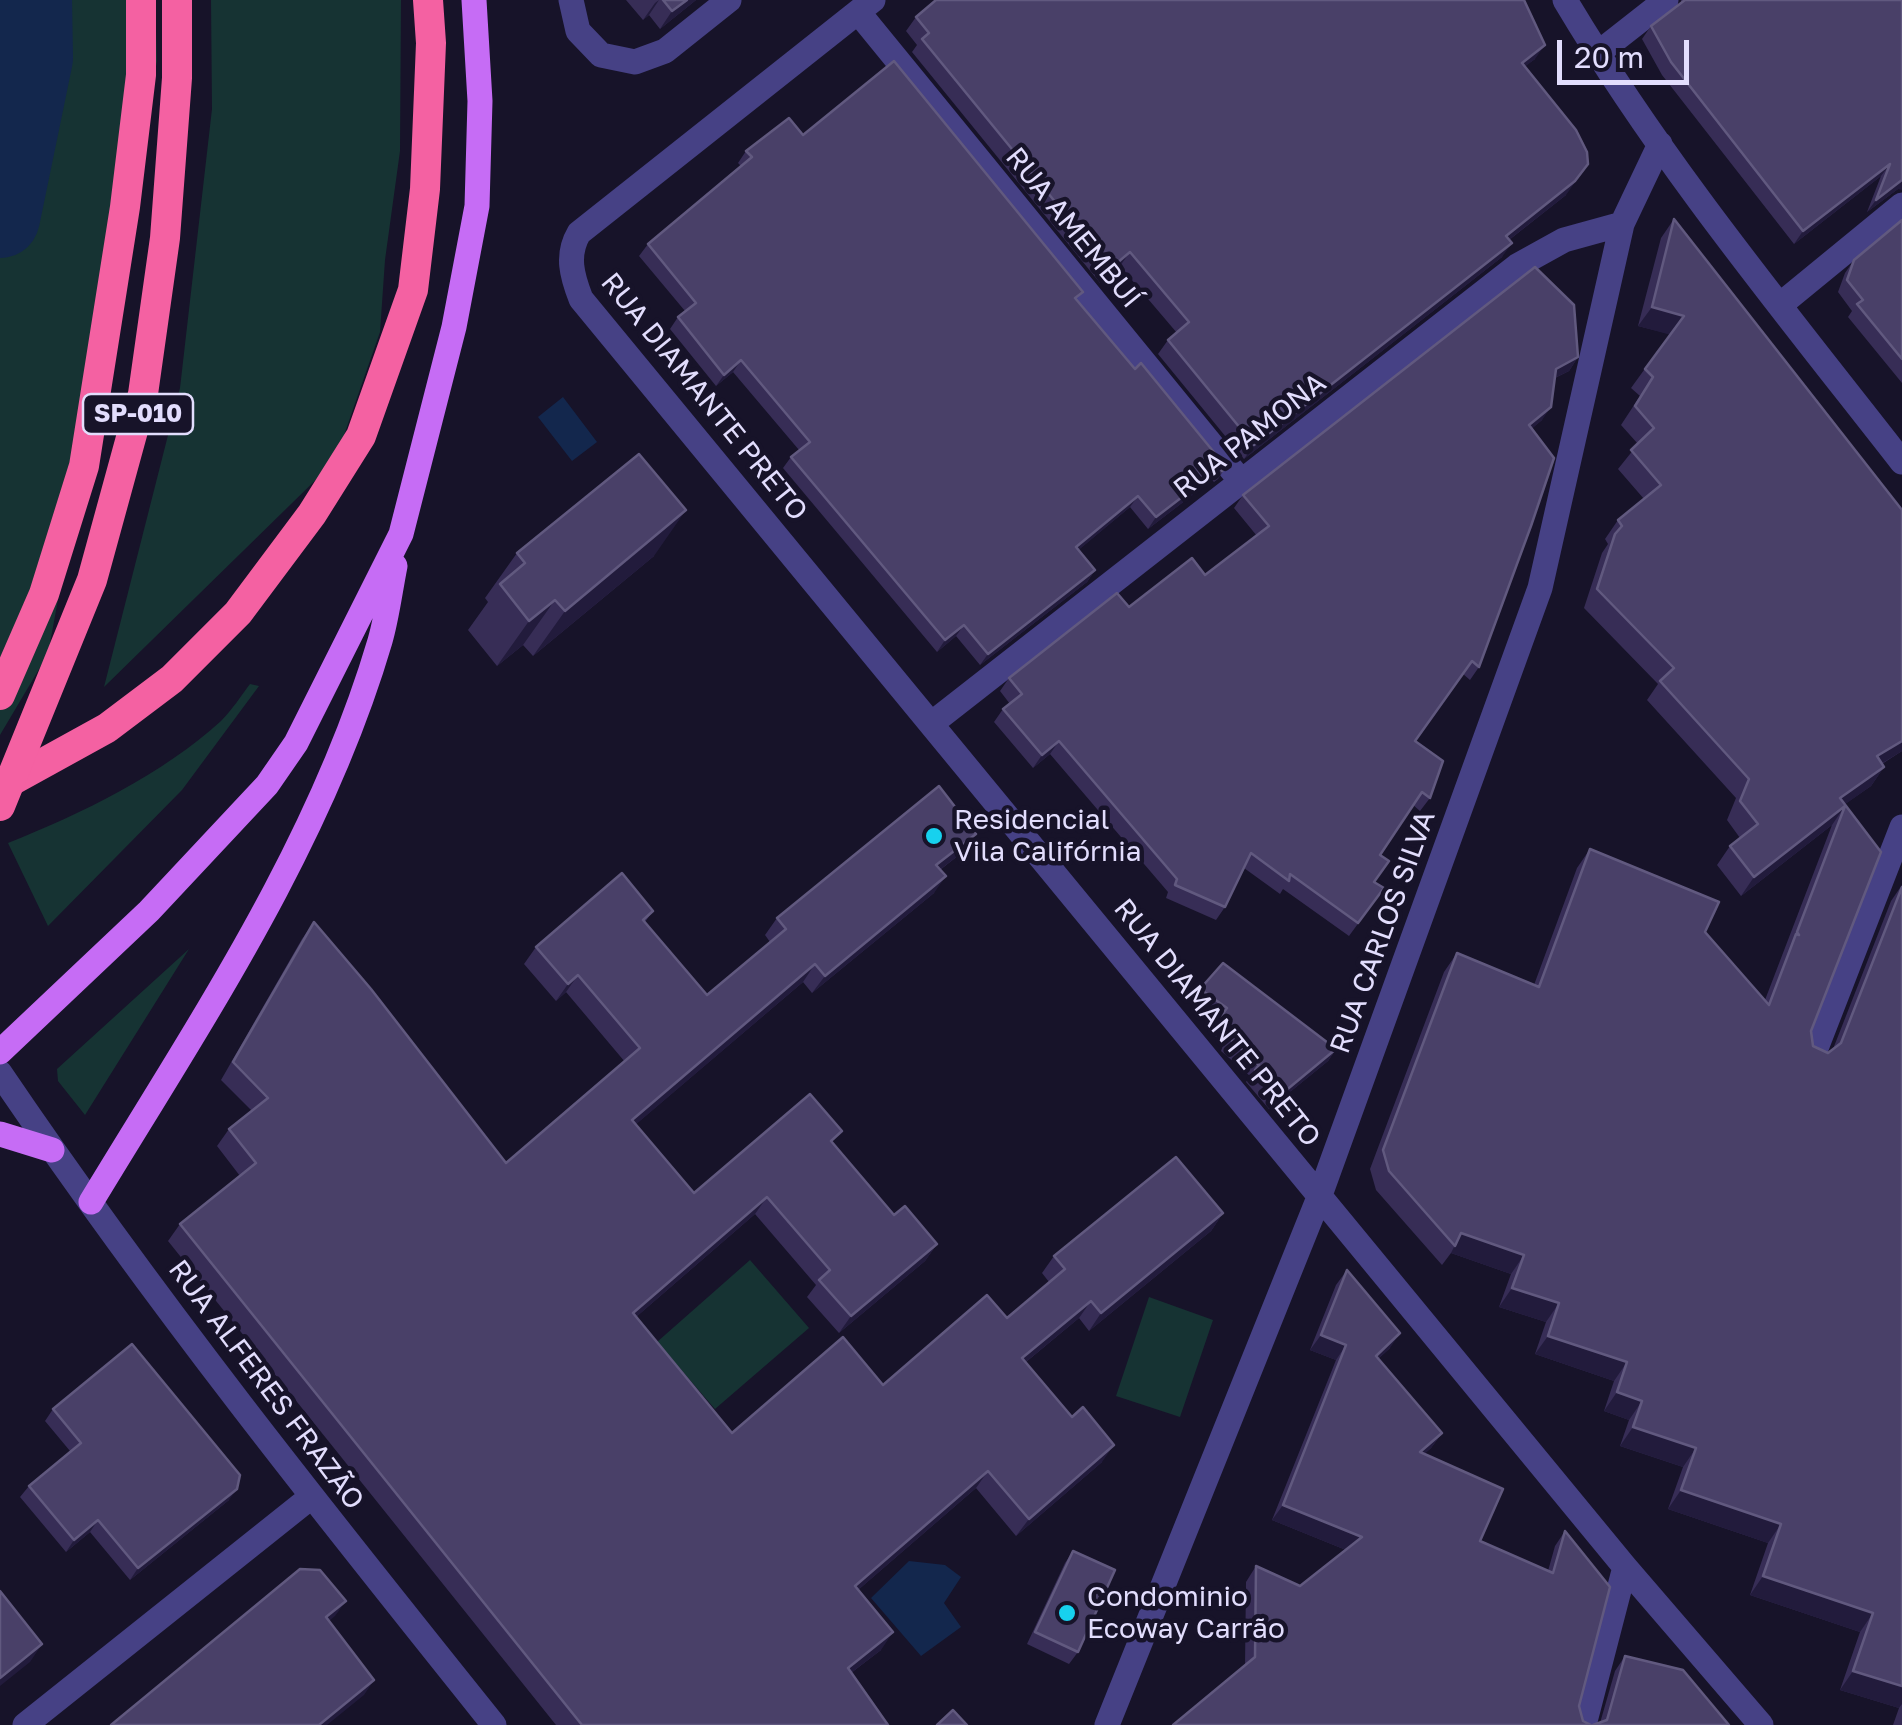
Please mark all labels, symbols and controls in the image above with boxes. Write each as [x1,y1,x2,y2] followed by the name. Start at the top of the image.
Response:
[1562,20,1694,82] scale bar
[1574,39,1644,75] text: 20 m
[998,141,1148,315] street label: RUA AMEMBUÍ
[594,266,814,528] street label: RUA DIAMANTE PRETO
[1167,366,1333,506] street label: RUA PAMONA
[83,394,193,434] road number: SP-010
[954,803,1142,869] place label: Residencial Vila Califórnia
[1323,806,1443,1058] street label: RUA CARLOS SILVA
[923,825,945,847] marker: Residencial Vila Califórnia
[1107,892,1327,1154] street label: RUA DIAMANTE PRETO
[161,1254,371,1516] street label: RUA ALFERES FRAZÃO
[1087,1580,1285,1646] place label: Condominio Ecoway Carrão
[1056,1602,1078,1624] marker: Condominio Ecoway Carrão

